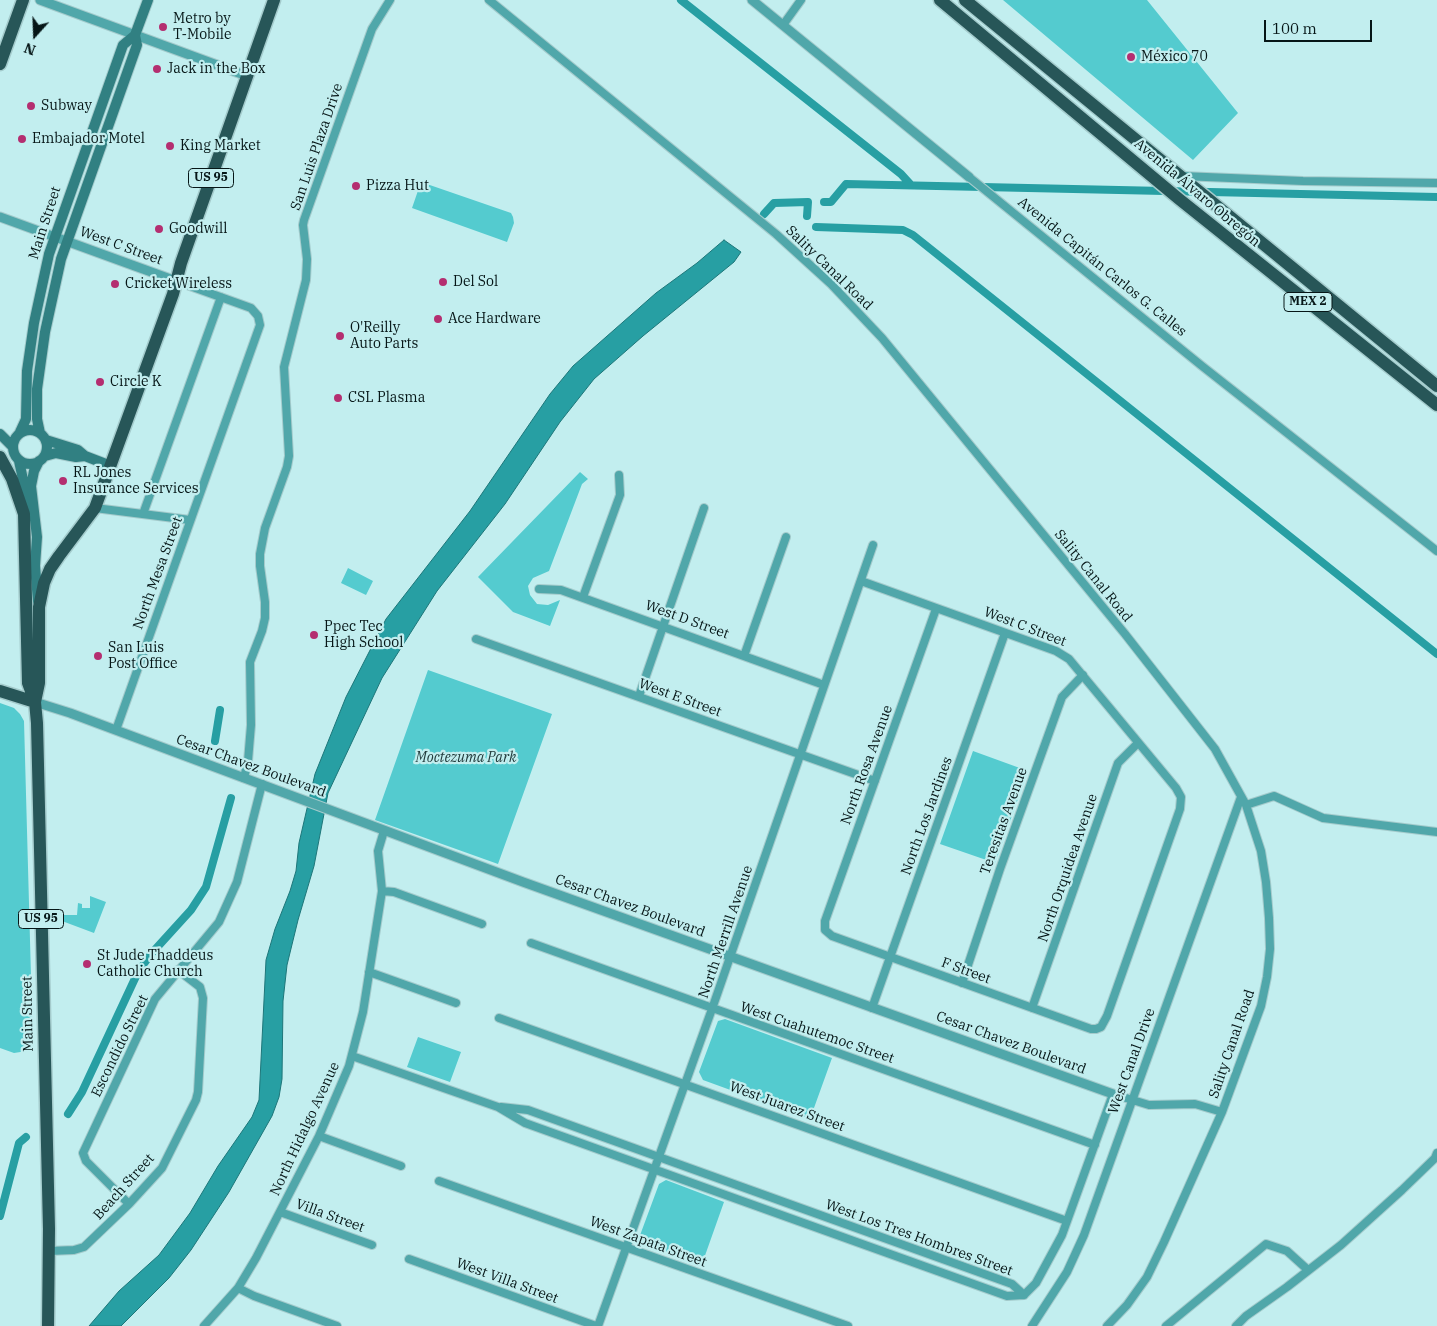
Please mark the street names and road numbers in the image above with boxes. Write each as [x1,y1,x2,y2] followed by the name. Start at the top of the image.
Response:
[287,81,347,213] street label: San Luis Plaza Drive
[1131,135,1263,251] street label: Avenida Álvaro Obregón
[188,168,234,188] road number: US 95
[25,184,65,262] street label: Main Street
[1014,194,1190,340] street label: Avenida Capitán Carlos G. Calles
[782,222,876,314] street label: Sality Canal Road
[77,223,165,269] street label: West C Street
[1284,292,1332,312] road number: MEX 2
[130,514,186,632] street label: North Mesa Street
[1051,526,1135,626] street label: Sality Canal Road
[643,597,731,643] street label: West D Street
[981,604,1069,650] street label: West C Street
[636,675,724,721] street label: West E Street
[838,703,896,827] street label: North Rosa Avenue
[174,731,328,801] street label: Cesar Chavez Boulevard
[898,755,956,877] street label: North Los Jardines
[977,765,1031,877] street label: Teresitas Avenue
[1035,792,1101,944] street label: North Orquidea Avenue
[695,863,757,1001] street label: North Merrill Avenue
[553,871,707,941] street label: Cesar Chavez Boulevard
[18,910,64,929] road number: US 95
[939,954,993,988] street label: F Street
[19,976,37,1052] street label: Main Street
[1205,987,1259,1101] street label: Sality Canal Road
[88,992,152,1100] street label: Escondido Street
[738,999,896,1067] street label: West Cuahutemoc Street
[1105,1006,1159,1116] street label: West Canal Drive
[934,1008,1088,1078] street label: Cesar Chavez Boulevard
[267,1059,343,1199] street label: North Hidalgo Avenue
[727,1078,847,1136] street label: West Juarez Street
[90,1150,158,1224] street label: Beach Street
[293,1196,367,1236] street label: Villa Street
[823,1196,1015,1280] street label: West Los Tres Hombres Street
[587,1213,709,1271] street label: West Zapata Street
[454,1255,560,1307] street label: West Villa Street

